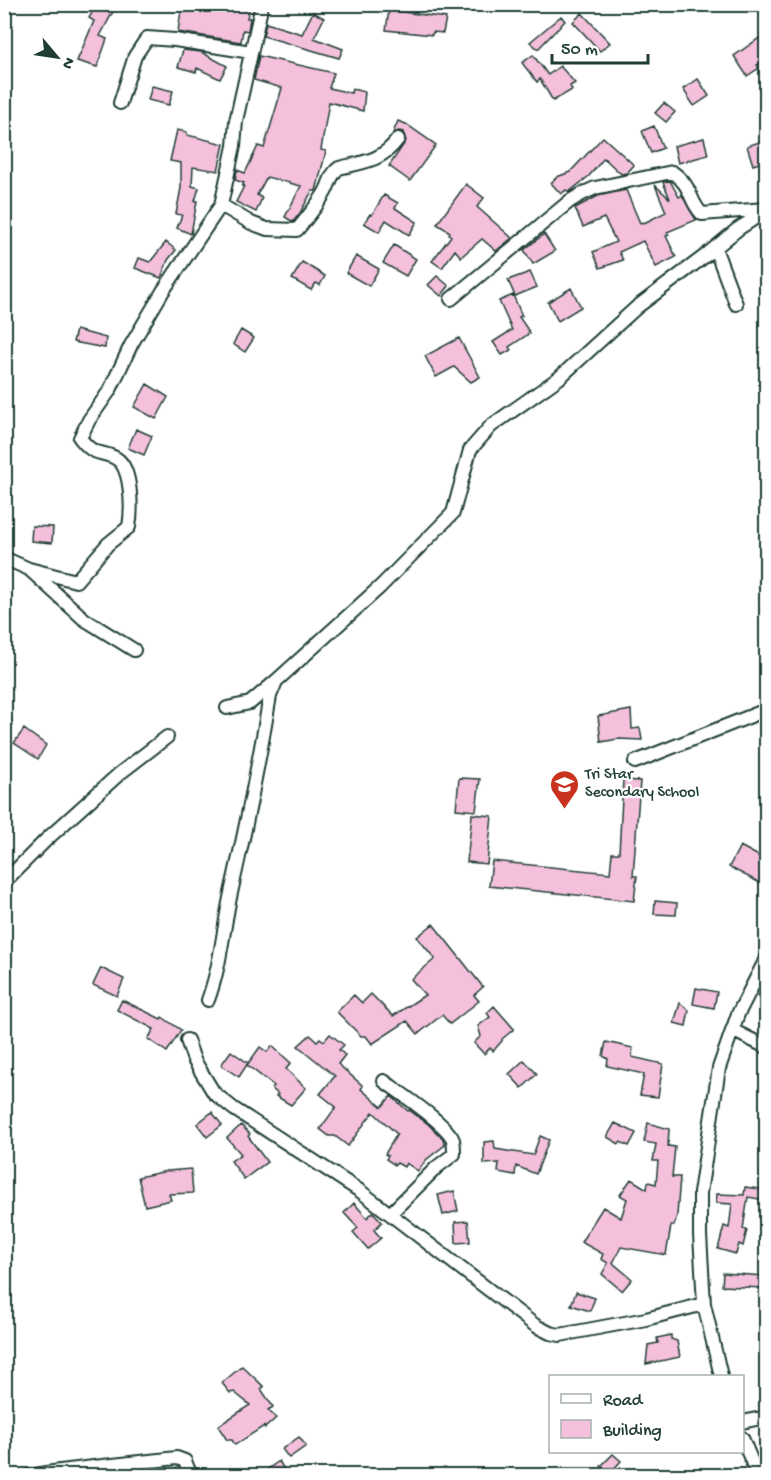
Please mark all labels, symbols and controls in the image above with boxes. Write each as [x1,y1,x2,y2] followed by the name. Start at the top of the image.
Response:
[27,27,87,87] north arrow
[552,27,648,65] scale bar
[561,40,598,61] text: 50 m
[56,53,78,72] text: N
[584,766,699,803] place label: Tri Star Secondary School
[548,768,580,810] school or university icon: Tri Star Secondary School
[549,1375,744,1453] legend
[603,1391,644,1412] text: Road
[602,1421,662,1442] text: Building

